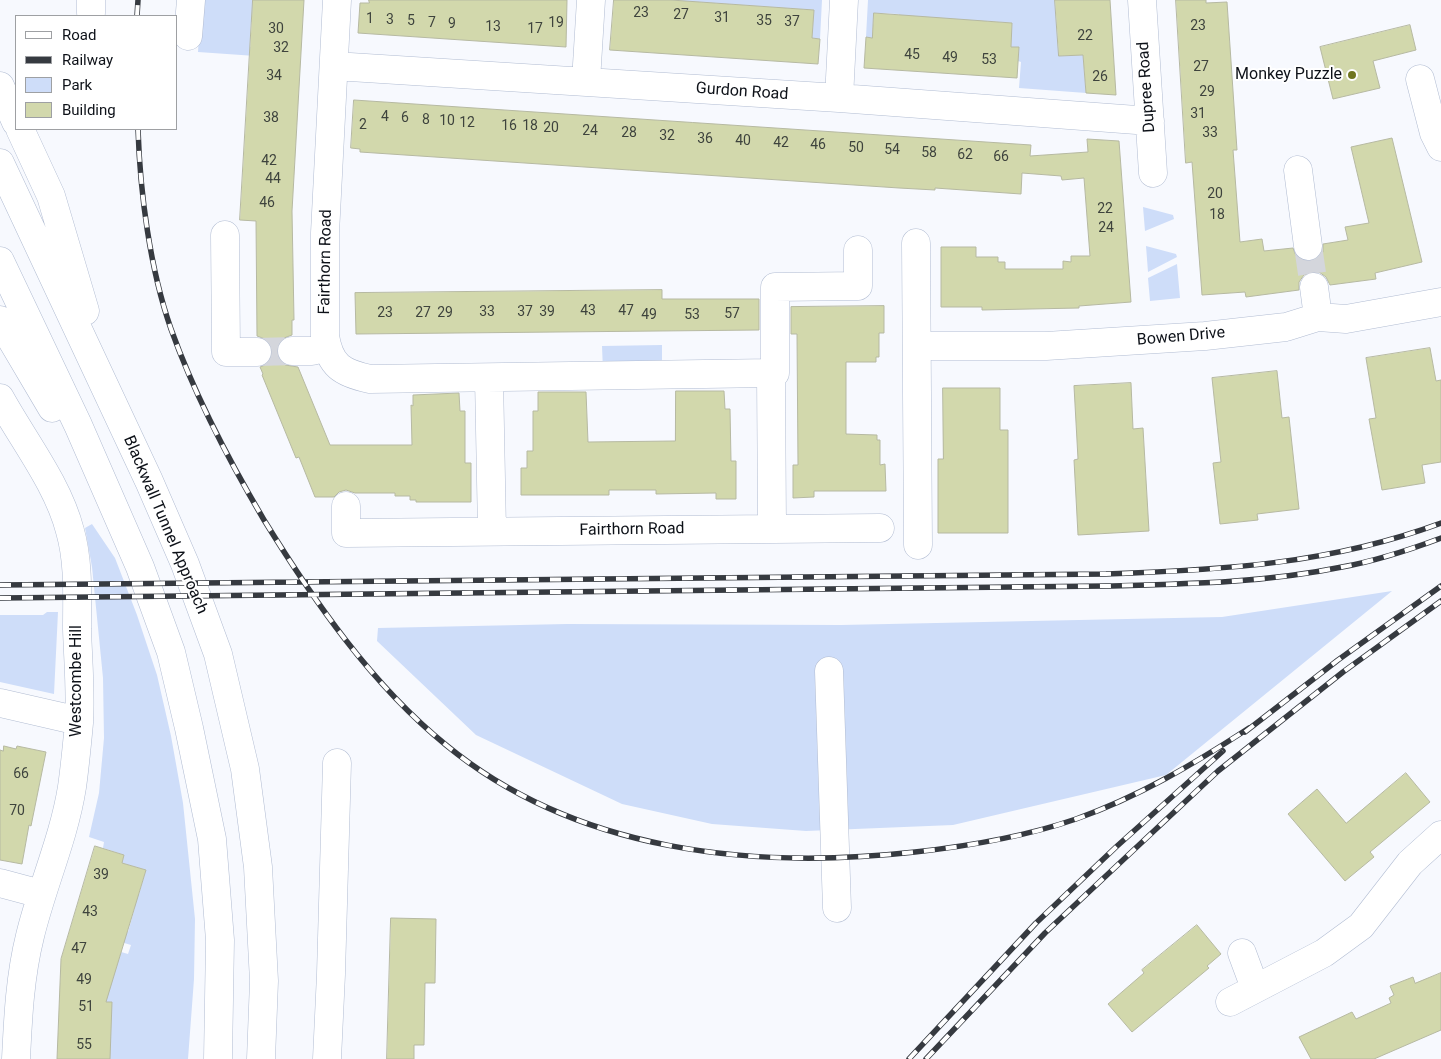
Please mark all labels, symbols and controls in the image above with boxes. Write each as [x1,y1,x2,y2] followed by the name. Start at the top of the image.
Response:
[633,5,649,21] house number: 23
[673,7,689,23] house number: 27
[714,10,730,26] house number: 31
[366,11,374,27] house number: 1
[386,12,394,28] house number: 3
[407,13,415,29] house number: 5
[756,13,772,29] house number: 35
[784,14,800,30] house number: 37
[15,15,178,130] legend
[428,15,436,31] house number: 7
[548,15,564,31] house number: 19
[448,16,456,32] house number: 9
[1190,18,1206,34] house number: 23
[485,19,501,35] house number: 13
[268,21,284,37] house number: 30
[527,21,543,37] house number: 17
[62,26,96,44] text: Road
[1077,28,1093,44] house number: 22
[273,40,289,56] house number: 32
[1134,41,1160,133] street label: Dupree Road
[904,47,920,63] house number: 45
[942,50,958,66] house number: 49
[62,51,113,69] text: Railway
[981,52,997,68] house number: 53
[1193,59,1209,75] house number: 27
[1235,65,1342,85] place label: Monkey Puzzle
[266,68,282,84] house number: 34
[1092,69,1108,85] house number: 26
[1346,69,1358,81] marker: Monkey Puzzle
[62,76,92,94] text: Park
[695,79,789,105] street label: Gurdon Road
[1199,84,1215,100] house number: 29
[62,101,116,119] text: Building
[1190,106,1206,122] house number: 31
[381,109,389,125] house number: 4
[263,110,279,126] house number: 38
[401,110,409,126] house number: 6
[422,112,430,128] house number: 8
[439,113,455,129] house number: 10
[459,115,475,131] house number: 12
[359,117,367,133] house number: 2
[501,118,517,134] house number: 16
[522,118,538,134] house number: 18
[543,120,559,136] house number: 20
[582,123,598,139] house number: 24
[621,125,637,141] house number: 28
[1202,125,1218,141] house number: 33
[659,128,675,144] house number: 32
[697,131,713,147] house number: 36
[735,133,751,149] house number: 40
[773,135,789,151] house number: 42
[810,137,826,153] house number: 46
[848,140,864,156] house number: 50
[884,142,900,158] house number: 54
[921,145,937,161] house number: 58
[957,147,973,163] house number: 62
[993,149,1009,165] house number: 66
[261,153,277,169] house number: 42
[265,171,281,187] house number: 44
[1207,186,1223,202] house number: 20
[259,195,275,211] house number: 46
[1097,201,1113,217] house number: 22
[1209,207,1225,223] house number: 18
[315,209,337,315] street label: Fairthorn Road
[1098,220,1114,236] house number: 24
[580,303,596,319] house number: 43
[618,303,634,319] house number: 47
[479,304,495,320] house number: 33
[517,304,533,320] house number: 37
[539,304,555,320] house number: 39
[377,305,393,321] house number: 23
[415,305,431,321] house number: 27
[437,305,453,321] house number: 29
[724,306,740,322] house number: 57
[641,307,657,323] house number: 49
[684,307,700,323] house number: 53
[1136,324,1226,350] street label: Bowen Drive
[119,433,211,617] street label: Blackwall Tunnel Approach
[579,519,685,541] street label: Fairthorn Road
[67,625,87,737] street label: Westcombe Hill
[13,766,29,782] house number: 66
[9,803,25,819] house number: 70
[93,867,109,883] house number: 39
[82,904,98,920] house number: 43
[71,941,87,957] house number: 47
[76,972,92,988] house number: 49
[78,999,94,1015] house number: 51
[76,1037,92,1053] house number: 55

